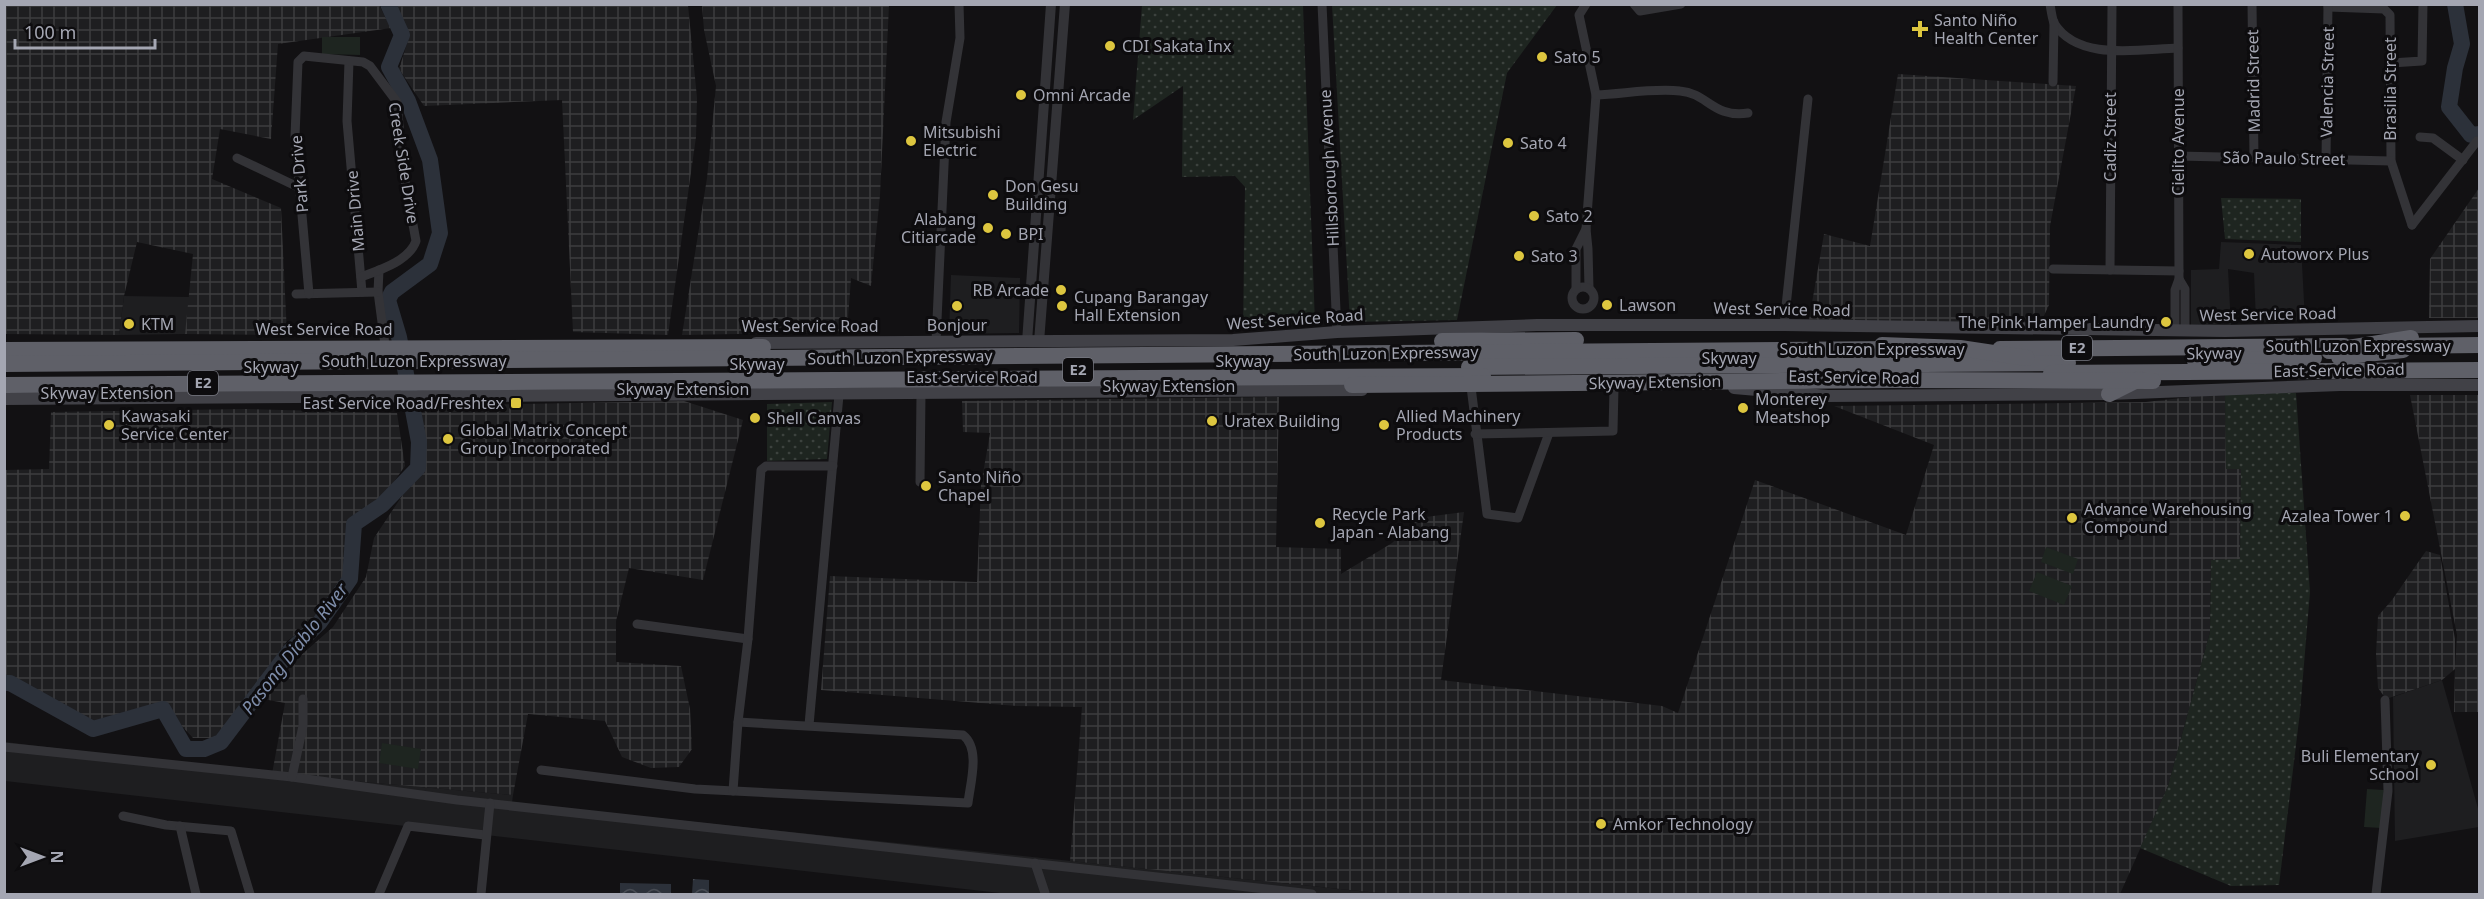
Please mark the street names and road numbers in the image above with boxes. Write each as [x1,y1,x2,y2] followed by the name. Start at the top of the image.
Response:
[2315,26,2339,138] street label: Valencia Street
[2241,29,2265,133] street label: Madrid Street
[2379,37,2401,141] street label: Brasilia Street
[2167,88,2189,196] street label: Cielito Avenue
[1314,89,1344,247] street label: Hillsborough Avenue
[2099,92,2121,182] street label: Cadiz Street
[384,101,424,225] street label: Creek Side Drive
[285,134,313,214] street label: Park Drive
[2222,146,2346,170] street label: São Paulo Street
[341,170,369,252] street label: Main Drive
[1713,297,1851,321] street label: West Service Road
[2199,302,2337,326] street label: West Service Road
[1226,303,1364,335] street label: West Service Road
[741,315,879,337] street label: West Service Road
[255,318,393,340] street label: West Service Road
[2265,335,2451,357] street label: South Luzon Expressway
[2062,336,2092,360] road number: E2
[1779,338,1965,360] street label: South Luzon Expressway
[1293,340,1480,366] street label: South Luzon Expressway
[2186,342,2243,364] street label: Skyway
[807,344,994,370] street label: South Luzon Expressway
[1701,347,1757,369] street label: Skyway
[321,350,507,372] street label: South Luzon Expressway
[1215,350,1271,372] street label: Skyway
[729,353,785,375] street label: Skyway
[243,356,299,378] street label: Skyway
[1063,358,1093,382] road number: E2
[2273,358,2405,382] street label: East Service Road
[1788,365,1920,389] street label: East Service Road
[906,366,1038,388] street label: East Service Road
[1588,370,1722,394] street label: Skyway Extension
[188,371,218,395] road number: E2
[1103,375,1235,397] street label: Skyway Extension
[617,378,749,400] street label: Skyway Extension
[41,382,173,404] street label: Skyway Extension

